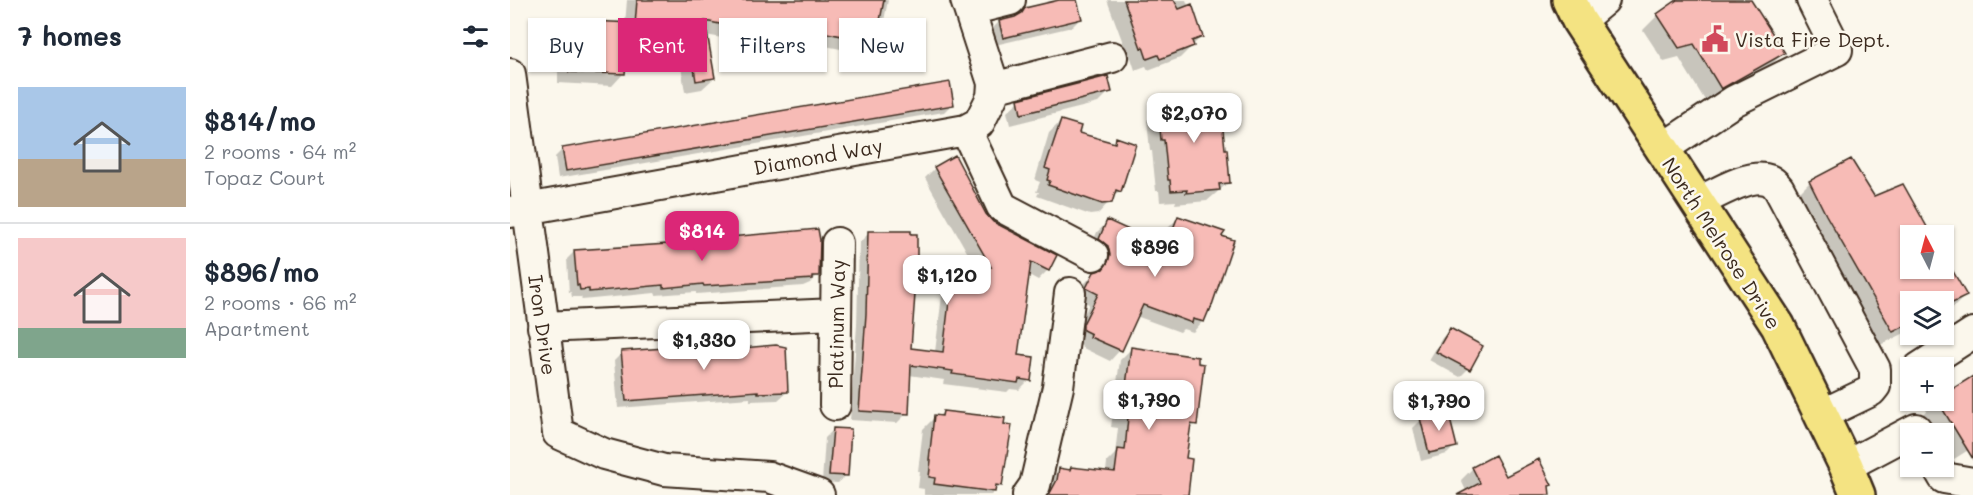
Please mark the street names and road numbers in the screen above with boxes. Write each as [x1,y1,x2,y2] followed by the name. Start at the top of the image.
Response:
[751,132,885,180] street label: Diamond Way
[1657,152,1787,334] street label: North Melrose Drive
[822,259,850,389] street label: Platinum Way
[523,273,563,377] street label: Iron Drive

